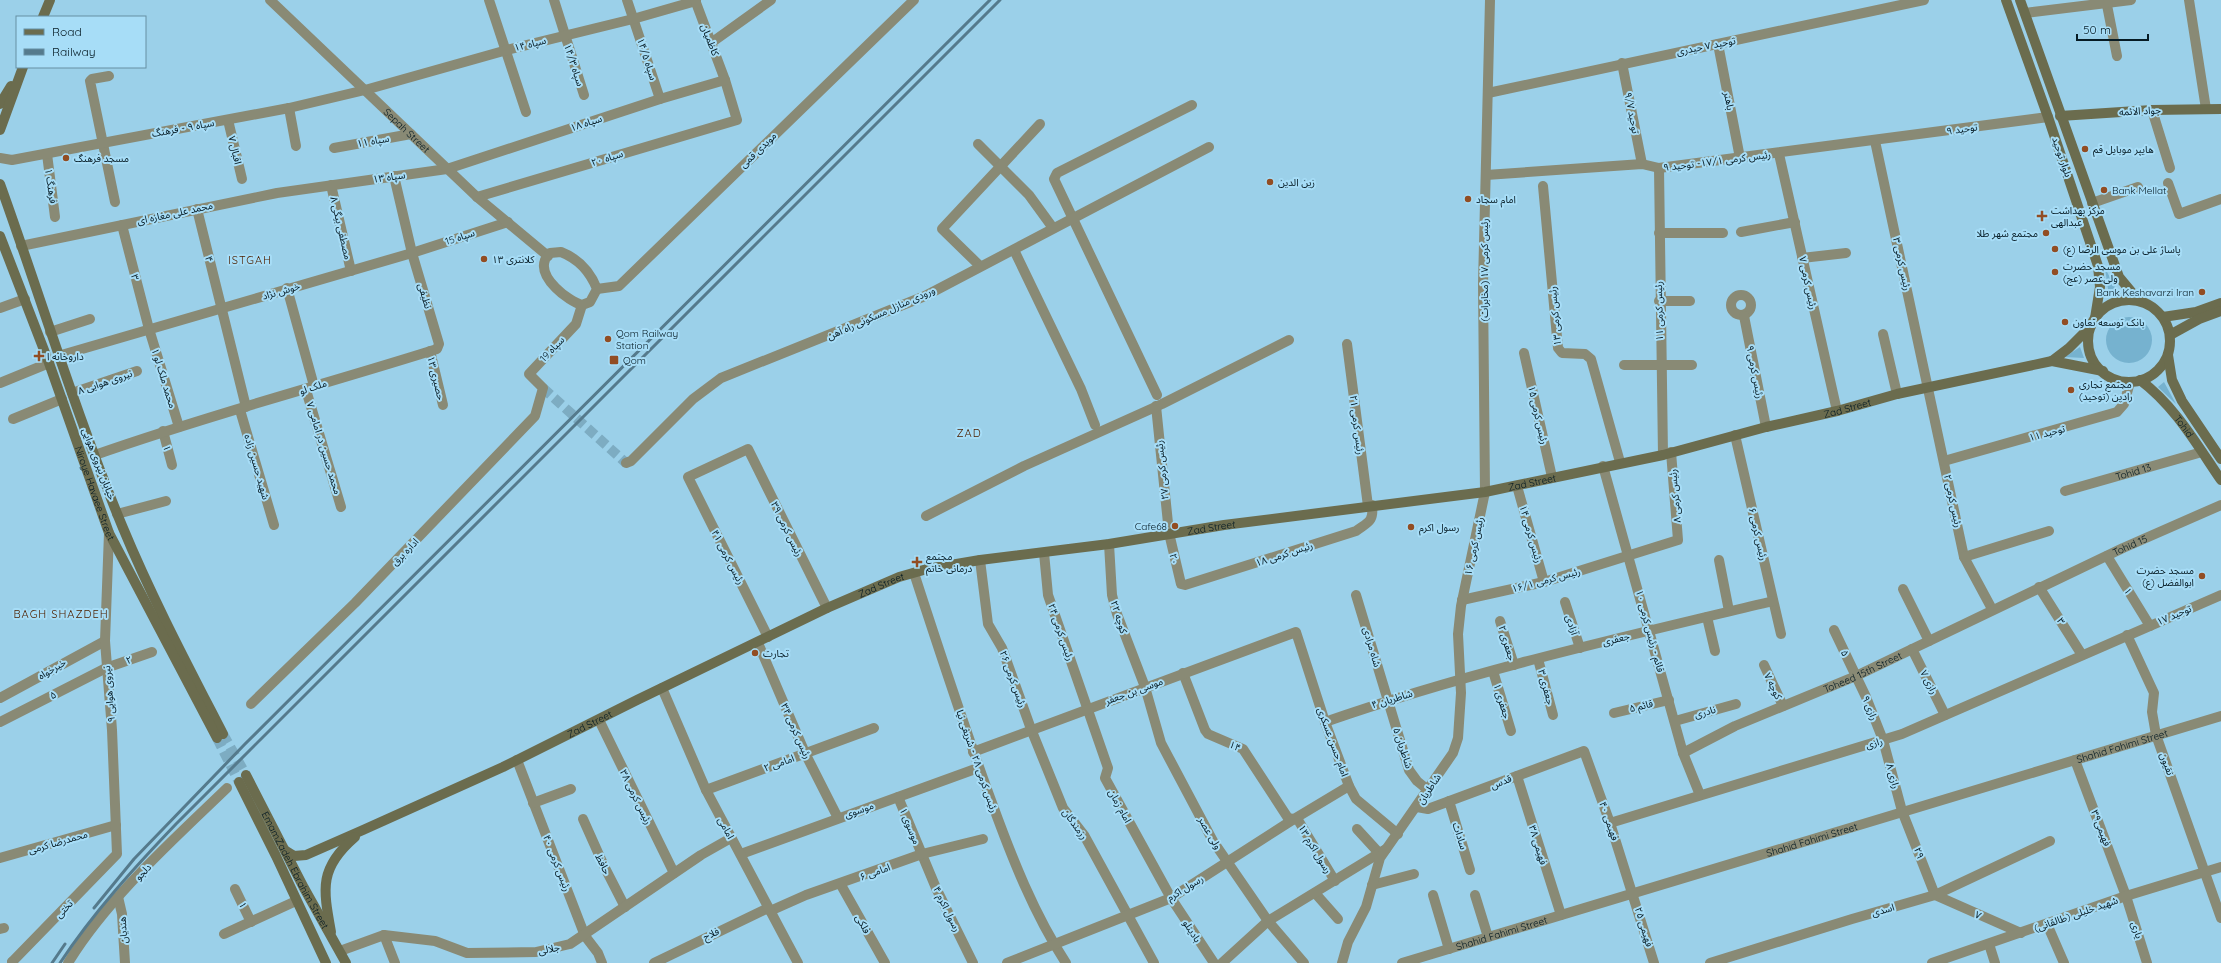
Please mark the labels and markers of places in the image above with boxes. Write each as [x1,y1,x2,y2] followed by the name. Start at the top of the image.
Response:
[2093,143,2154,157] place label: هایپر موبایل قم
[2080,144,2090,154] marker: هایپر موبایل قم
[74,152,129,165] place label: مسجد فرهنگ
[61,153,71,163] marker: مسجد فرهنگ
[1278,176,1315,189] place label: زین الدین
[1265,177,1275,187] marker: زین الدین
[2112,184,2167,197] place label: Bank Mellat
[2099,185,2109,195] marker: Bank Mellat
[1476,193,1516,208] place label: امام سجاد
[1463,194,1473,204] marker: امام سجاد
[2051,204,2105,229] place label: مرکز بهداشت عبدالهی
[2036,210,2048,222] marker: مرکز بهداشت عبدالهی
[1976,227,2038,241] place label: مجتمع شهر طلا
[2041,228,2051,238] marker: مجتمع شهر طلا
[2063,243,2181,257] place label: پاساژ علی بن موسی الرضا (ع)
[2050,244,2060,254] marker: پاساژ علی بن موسی الرضا (ع)
[492,253,535,266] place label: کلانتری ۱۳
[479,254,489,264] marker: کلانتری ۱۳
[2063,260,2120,286] place label: مسجد حضرت ولی‌عصر (عج)
[2050,267,2060,277] marker: مسجد حضرت ولی‌عصر (عج)
[2096,286,2194,299] place label: Bank Keshavarzi Iran
[2197,287,2207,297] marker: Bank Keshavarzi Iran
[2073,316,2145,329] place label: بانک توسعه تعاون
[2060,317,2070,327] marker: بانک توسعه تعاون
[616,327,678,352] place label: Qom Railway Station
[603,334,613,344] marker: Qom Railway Station
[47,350,84,363] place label: داروخانه ا
[34,351,44,361] marker: داروخانه ا
[608,354,620,366] marker: Qom
[623,354,646,367] place label: Qom
[2079,378,2133,403] place label: مجتمع تجاری رادین (توحید)
[2066,385,2076,395] marker: مجتمع تجاری رادین (توحید)
[1135,520,1167,533] place label: Cafe68
[1170,521,1180,531] marker: Cafe68
[1419,521,1460,536] place label: رسول اکرم
[1406,522,1416,532] marker: رسول اکرم
[926,550,973,576] place label: مجتمع درمانی خاتم
[911,556,923,568] marker: مجتمع درمانی خاتم
[2137,564,2194,590] place label: مسجد حضرت ابوالفضل (ع)
[2197,571,2207,581] marker: مسجد حضرت ابوالفضل (ع)
[763,647,789,660] place label: تجارت
[750,648,760,658] marker: تجارت

